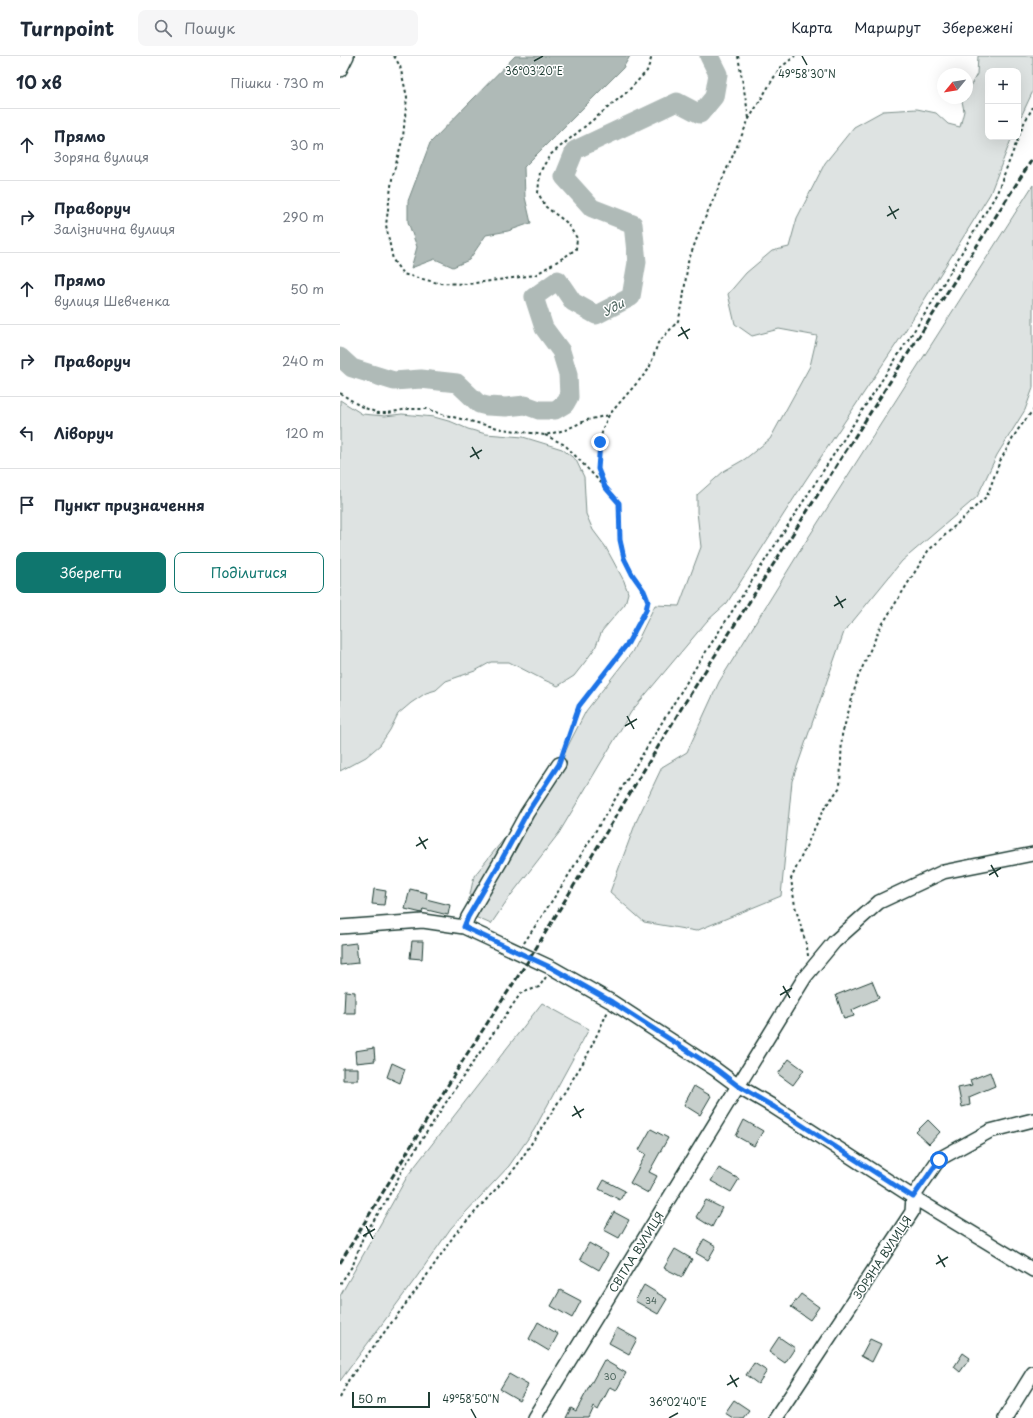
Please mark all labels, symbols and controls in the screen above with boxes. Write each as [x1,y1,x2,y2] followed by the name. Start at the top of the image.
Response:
[138,10,418,46] search box
[20,14,114,42] text: Turnpoint
[184,16,235,39] text: Пошук
[152,17,174,39] icon: search
[791,17,832,38] text: Карта
[854,17,921,38] text: Маршрут
[943,17,1013,38] text: Збережені
[505,63,563,78] text: 36°03'20"E
[778,66,836,81] text: 49°58'30"N
[937,68,973,104] north arrow
[985,68,1021,140] map controls
[985,68,1021,104] button: +
[16,69,62,95] text: 10 хв
[231,73,324,92] text: Пішки · 730 m
[985,104,1021,140] button: −
[54,124,105,147] text: Прямо
[16,134,38,156] icon: ahead
[290,135,324,154] text: 30 m
[54,147,149,166] text: Зоряна вулиця
[54,196,131,219] text: Праворуч
[16,206,38,228] icon: right
[283,207,324,226] text: 290 m
[54,219,175,238] text: Залізнична вулиця
[54,268,105,291] text: Прямо
[16,278,38,300] icon: ahead
[290,279,324,298] text: 50 m
[54,291,170,310] text: вулиця Шевченка
[599,293,628,320] water label: Уди
[54,349,131,372] text: Праворуч
[16,350,38,372] icon: right
[282,351,324,370] text: 240 m
[54,421,114,444] text: Ліворуч
[16,422,38,444] icon: left
[285,423,324,442] text: 120 m
[591,433,609,451] route end
[54,493,205,516] text: Пункт призначення
[16,494,38,516] icon: arrive
[16,552,166,593] button: Зберегти
[174,552,324,593] button: Поділитися
[930,1151,948,1169] route start
[604,1208,668,1296] street label: СВІТЛА ВУЛИЦЯ
[849,1212,915,1302] street label: ЗОРЯНА ВУЛИЦЯ
[645,1293,657,1307] house number: 34
[604,1369,617,1383] house number: 30
[352,1390,430,1409] scale bar
[358,1390,387,1407] text: 50 m
[442,1391,500,1406] text: 49°58'50"N
[649,1394,707,1409] text: 36°02'40"E

